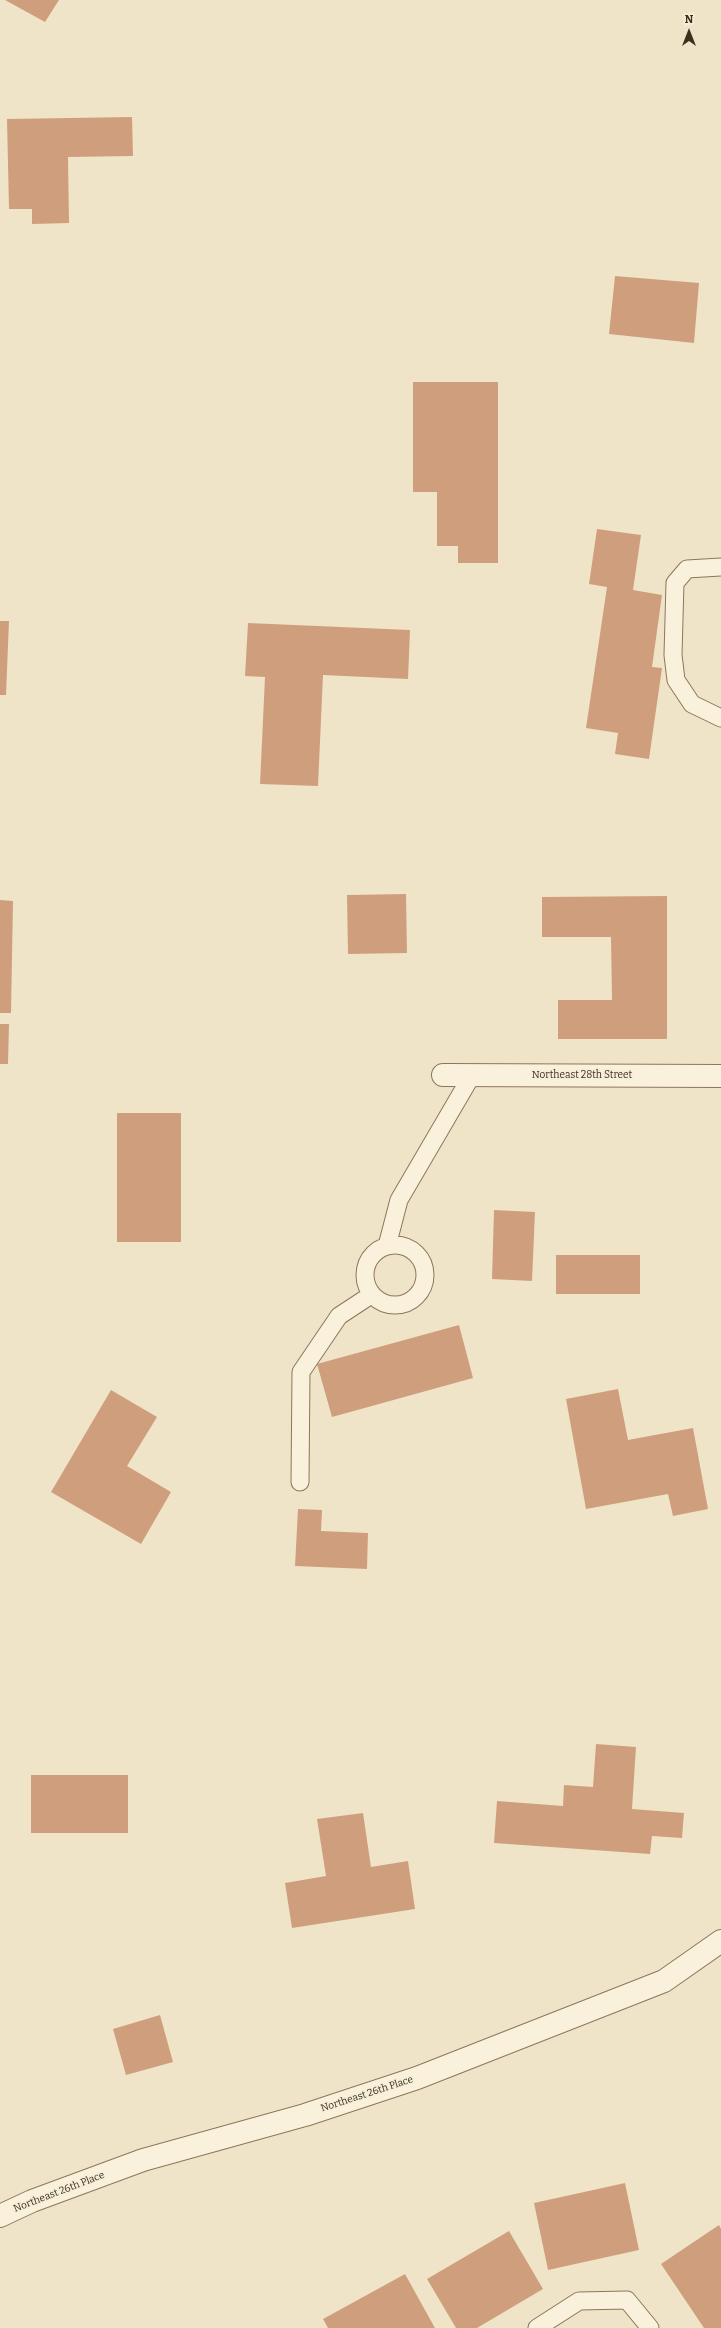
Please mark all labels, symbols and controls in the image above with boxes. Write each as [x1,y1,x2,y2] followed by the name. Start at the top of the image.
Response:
[669,12,709,52] north arrow
[685,13,693,26] text: N
[532,1069,632,1081] street label: Northeast 28th Street
[319,2073,415,2115] street label: Northeast 26th Place
[12,2169,106,2215] street label: Northeast 26th Place

